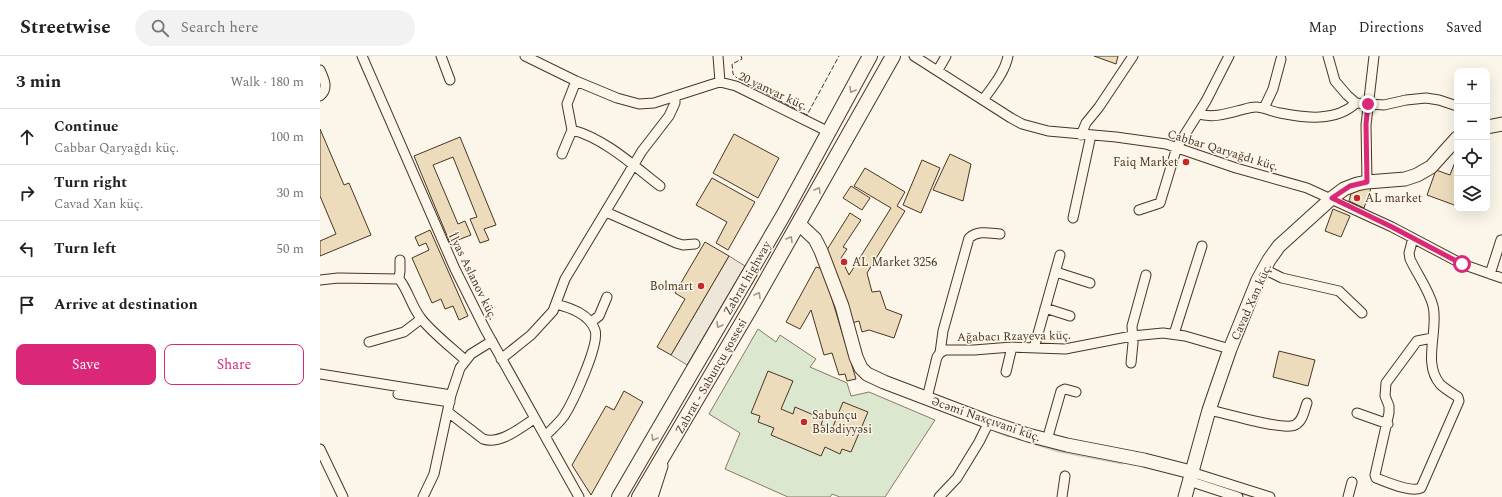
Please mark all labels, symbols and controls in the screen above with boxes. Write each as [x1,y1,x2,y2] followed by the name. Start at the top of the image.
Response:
[135,10,415,46] search box
[20,13,111,42] text: Streetwise
[181,16,259,39] text: Search here
[149,17,171,39] icon: search
[1309,17,1337,38] text: Map
[1359,17,1424,38] text: Directions
[1446,17,1482,38] text: Saved
[735,67,811,116] street label: 20 yanvar küç.
[1454,68,1490,212] map controls
[1454,68,1490,104] button: +
[16,69,61,95] text: 3 min
[230,72,304,92] text: Walk · 180 m
[849,86,856,93] one-way arrow
[1359,95,1377,113] route end
[1454,104,1490,140] button: −
[54,115,119,138] text: Continue
[1165,125,1281,176] street label: Cabbar Qaryağdı küç.
[16,126,38,148] icon: ahead
[270,127,304,147] text: 100 m
[54,138,179,158] text: Cabbar Qaryağdı küç.
[1454,140,1490,176] button: locate
[1113,153,1178,172] place label: Faiq Market
[1181,157,1191,167] marker: Faiq Market
[54,171,127,194] text: Turn right
[1454,176,1490,212] button: layers
[16,182,38,204] icon: right
[277,183,304,203] text: 30 m
[813,187,821,194] one-way arrow
[1365,189,1422,208] place label: AL market
[1352,193,1362,203] marker: AL market
[54,194,143,214] text: Cavad Xan küç.
[443,229,502,323] street label: İlyas Aslanov küç.
[786,236,793,243] one-way arrow
[54,237,116,260] text: Turn left
[718,237,777,319] street label: Zabrat highway
[16,238,38,260] icon: left
[277,239,304,259] text: 50 m
[852,253,937,272] place label: AL Market 3256
[1453,255,1471,273] route start
[839,257,849,267] marker: AL Market 3256
[1226,261,1277,344] street label: Cavad Xan küç.
[650,277,693,296] place label: Bolmart
[696,281,706,291] marker: Bolmart
[754,292,761,299] one-way arrow
[54,293,198,316] text: Arrive at destination
[16,294,38,316] icon: arrive
[671,315,752,438] street label: Zabrat - Sabunçu şossesi
[716,321,723,328] one-way arrow
[957,326,1071,347] street label: Ağabacı Rzayeva küç.
[16,344,156,385] button: Save
[164,344,304,385] button: Share
[928,392,1043,447] street label: Əcəmi Naxçıvani küç.
[812,406,872,439] place label: Sabunçu Bələdiyyəsi
[799,417,809,427] marker: Sabunçu Bələdiyyəsi
[651,434,658,441] one-way arrow

